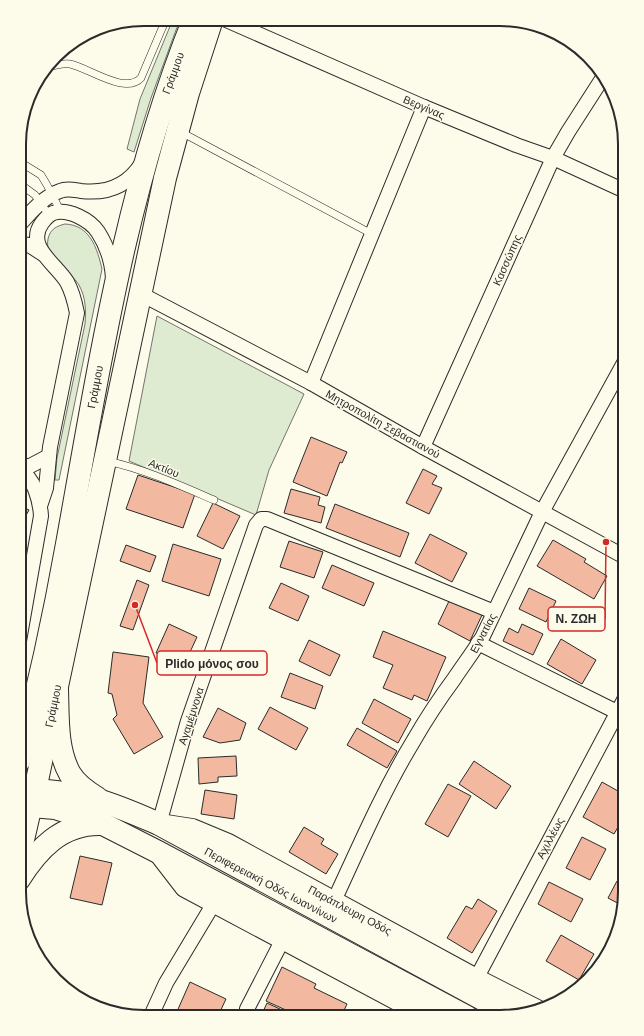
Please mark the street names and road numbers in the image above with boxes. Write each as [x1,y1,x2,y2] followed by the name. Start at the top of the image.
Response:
[160,51,186,95] street label: Γράμμου
[402,93,446,121] street label: Βεργίνας
[490,233,524,287] street label: Κασσώπης
[85,365,105,409] street label: Γράμμου
[324,388,442,460] street label: Μητροπολίτη Σεβαστιανού
[147,456,181,480] street label: Ακτίου
[468,611,498,655] street label: Εγνατίας
[43,683,63,729] street label: Γράμμου
[176,685,206,746] street label: Αγαμέμνονα
[534,815,566,861] street label: Αχιλλέως
[203,845,340,925] street label: Περιφερειακή Οδός Ιωαννίνων
[306,883,394,937] street label: Παράπλευρη Οδός

